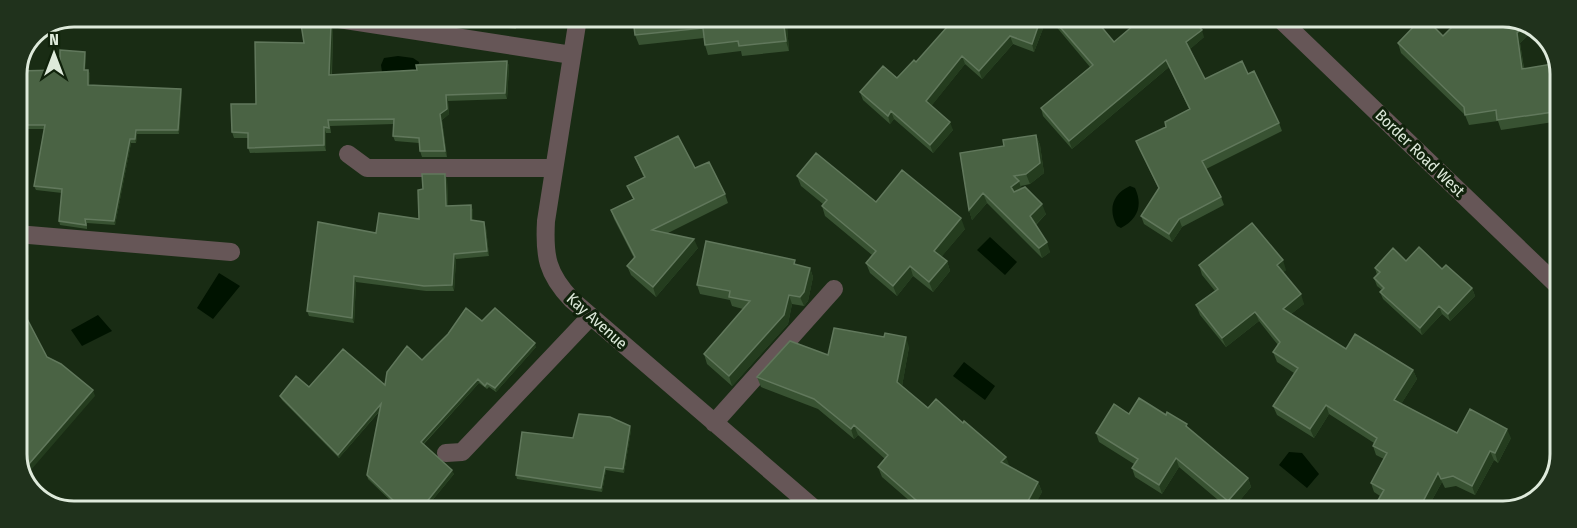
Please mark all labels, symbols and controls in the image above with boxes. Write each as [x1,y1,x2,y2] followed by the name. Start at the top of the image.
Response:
[24,24,84,84] north arrow
[49,30,59,49] text: N
[1371,106,1469,201] street label: Border Road West
[563,289,631,353] street label: Kay Avenue

